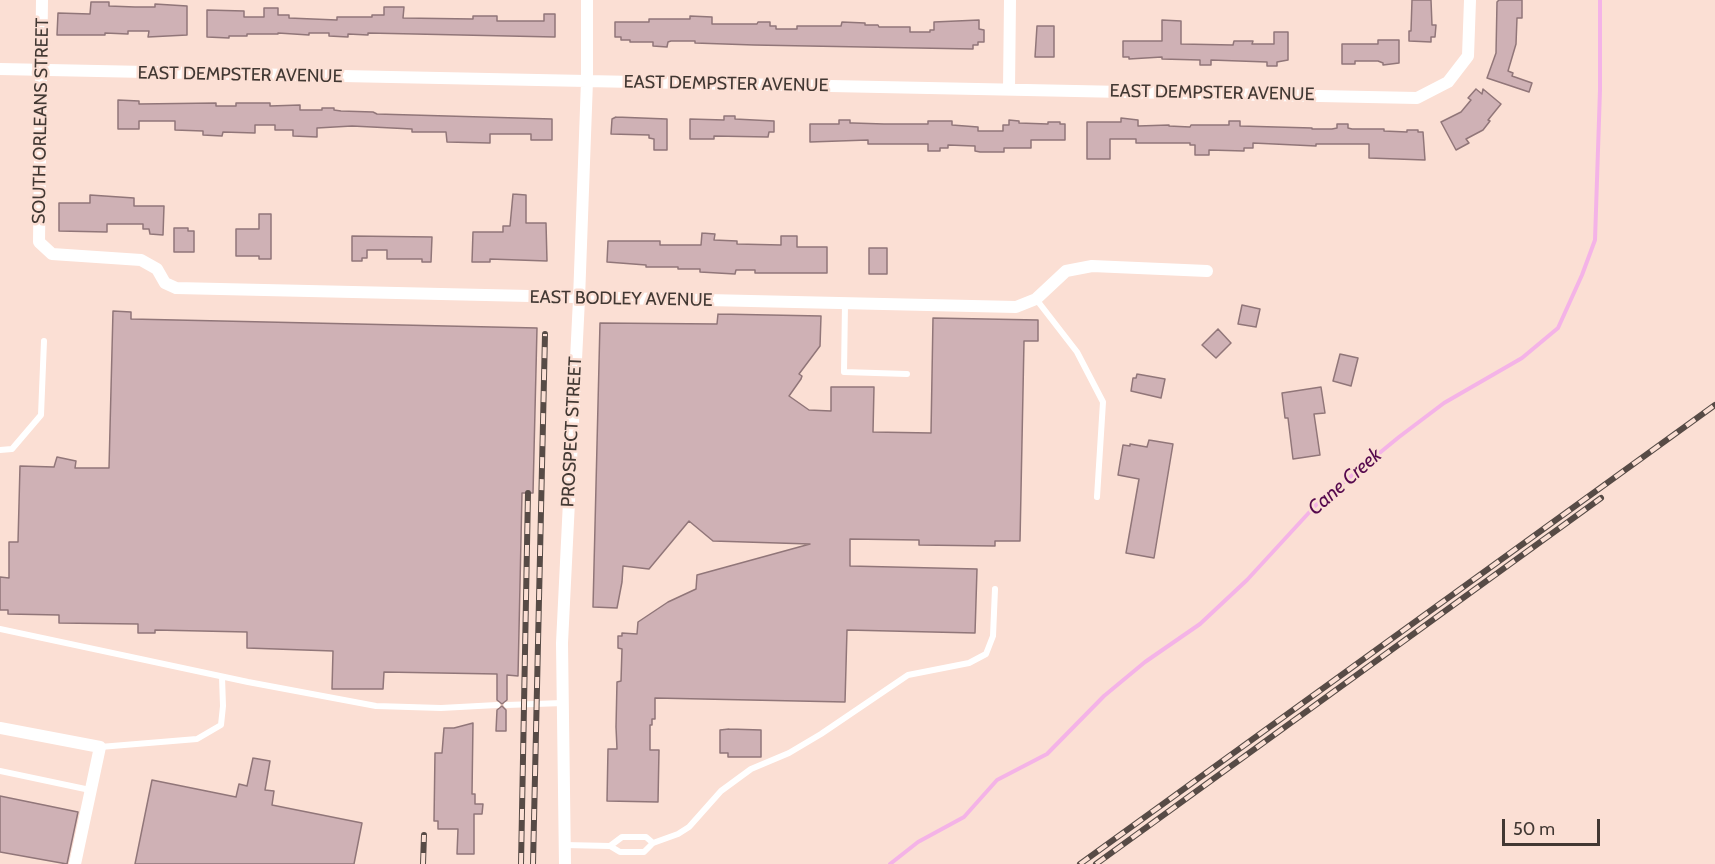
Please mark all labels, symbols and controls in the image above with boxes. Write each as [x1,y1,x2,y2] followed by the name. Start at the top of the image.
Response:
[28,18,54,224] street label: SOUTH ORLEANS STREET
[137,62,343,88] street label: EAST DEMPSTER AVENUE
[623,71,829,97] street label: EAST DEMPSTER AVENUE
[1109,80,1315,106] street label: EAST DEMPSTER AVENUE
[529,287,713,311] street label: EAST BODLEY AVENUE
[557,356,587,508] street label: PROSPECT STREET
[1303,443,1387,521] water label: Cane Creek
[1505,807,1602,845] scale bar
[1513,818,1555,840] text: 50 m

